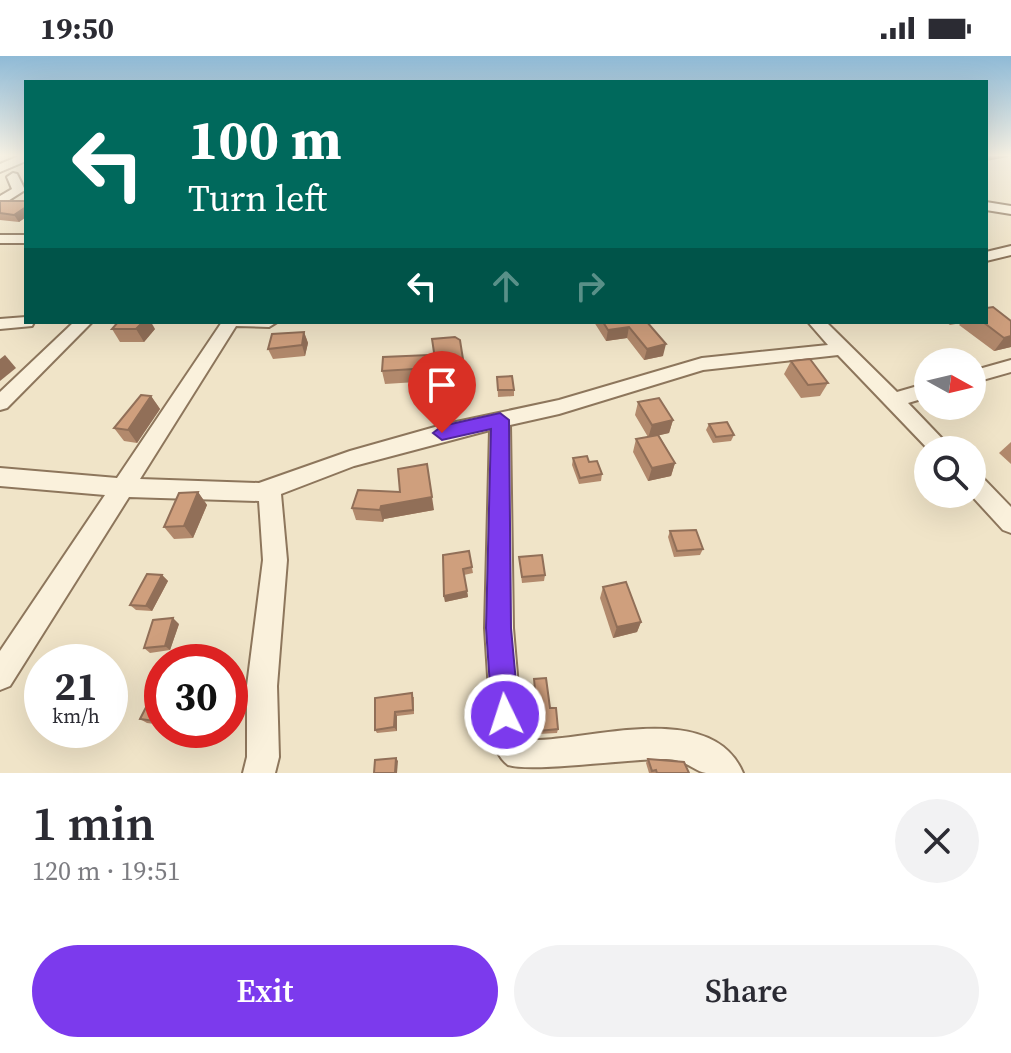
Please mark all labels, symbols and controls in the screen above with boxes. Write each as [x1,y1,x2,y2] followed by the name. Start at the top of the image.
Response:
[40,8,114,49] text: 19:50
[188,101,342,178] text: 100 m
[56,112,160,216] icon: left
[188,174,327,223] text: Turn left
[400,264,444,308] icon: left
[484,264,528,308] icon: ahead
[568,264,612,308] icon: right
[914,348,986,420] north arrow
[914,348,986,508] map controls
[408,351,476,433] pin
[420,363,464,407] icon: arrive
[914,436,986,508] button: search
[144,644,248,748] speed limit sign: 30
[54,659,98,713] text: 21
[463,673,547,757] position arrow
[52,702,100,730] text: km/h
[32,790,155,856] text: 1 min
[895,799,979,883] button: close
[32,853,180,889] text: 120 m · 19:51
[32,945,498,1037] button: Exit
[514,945,979,1037] button: Share

